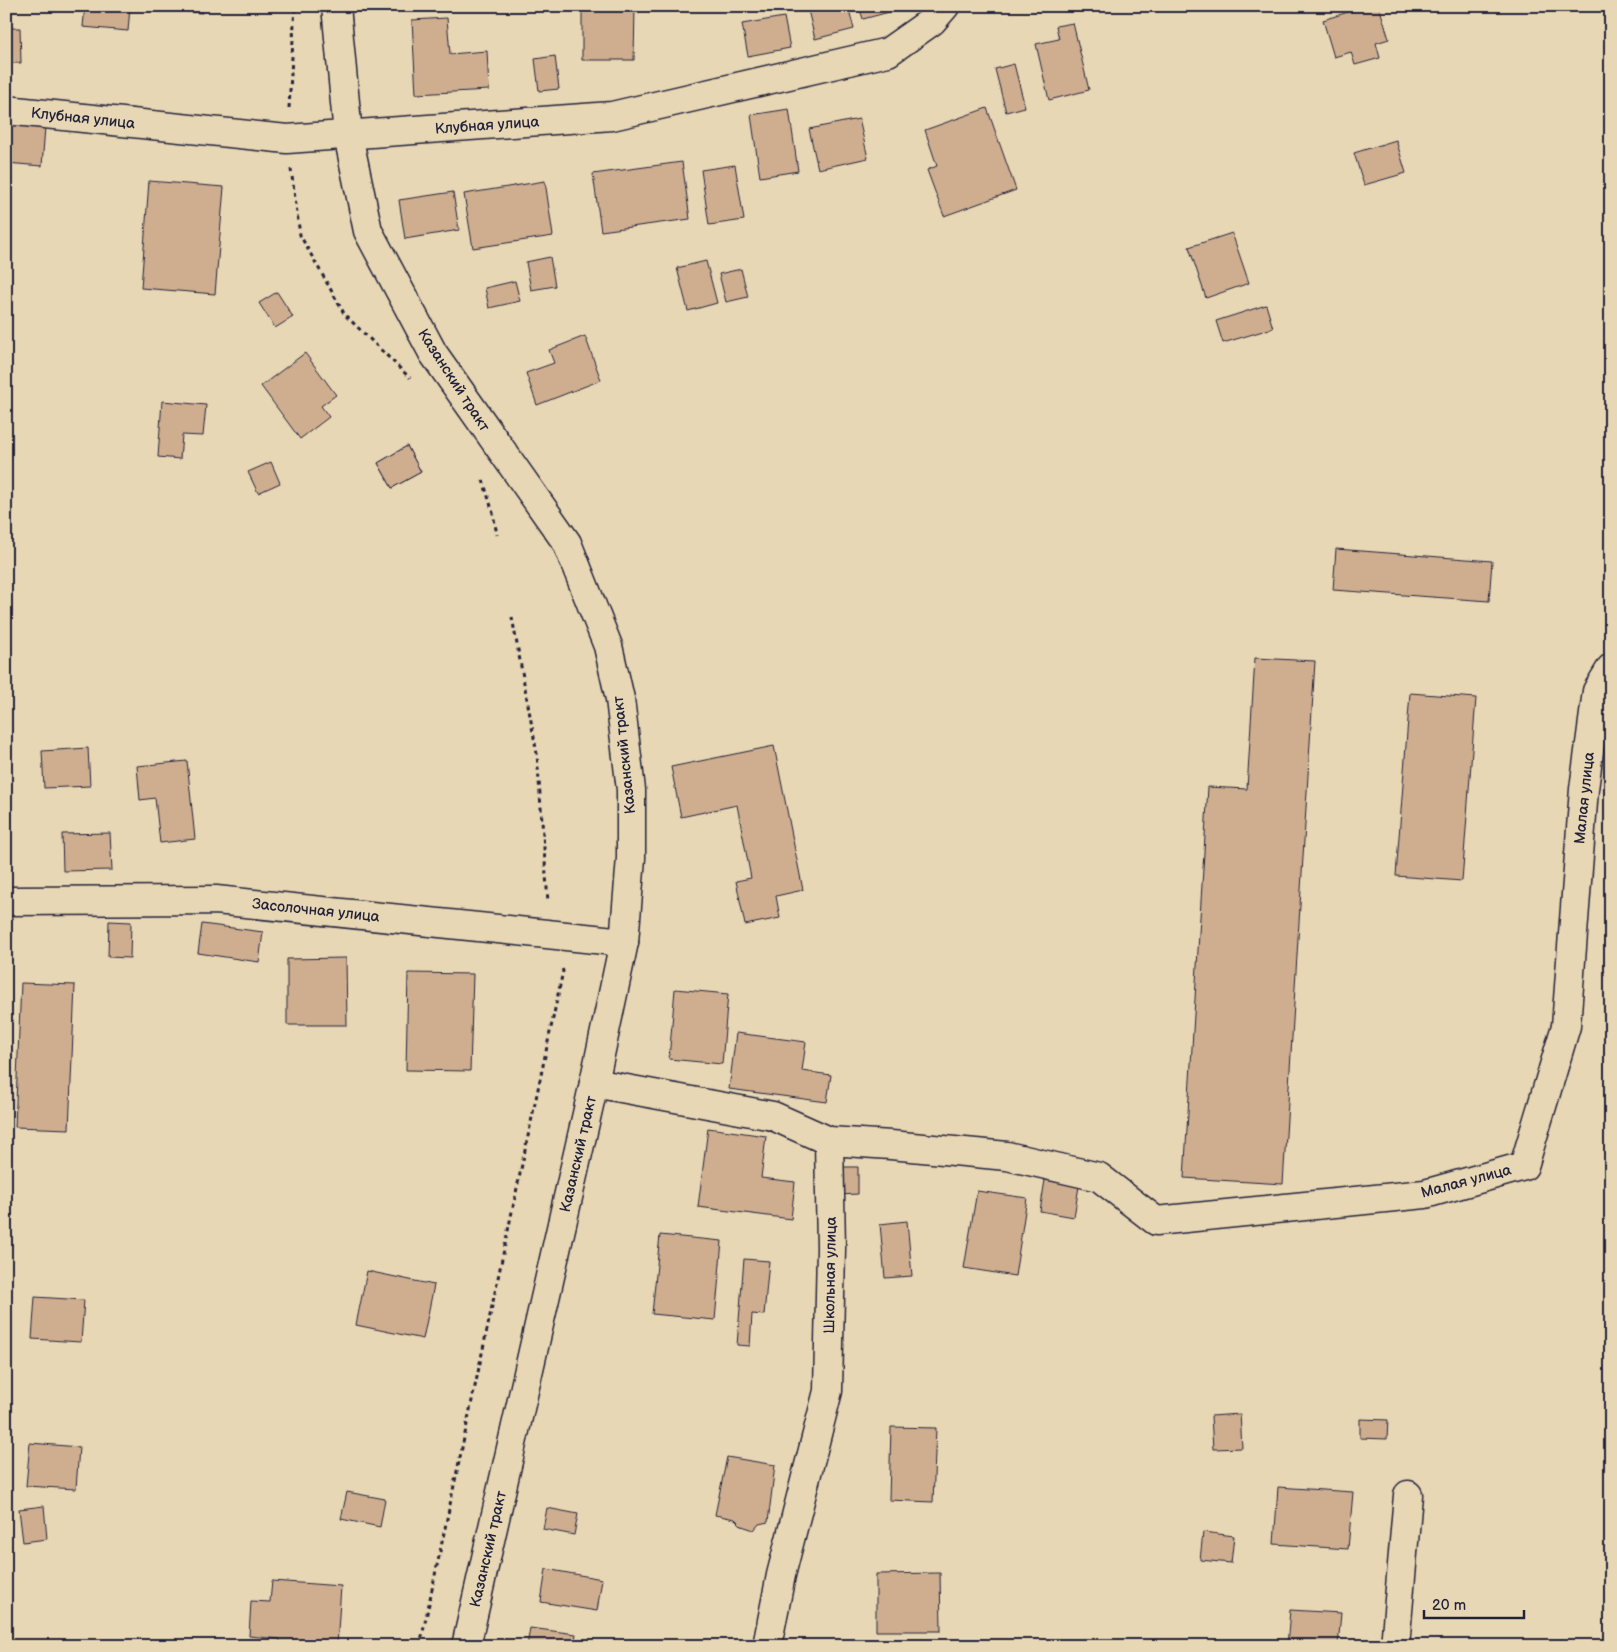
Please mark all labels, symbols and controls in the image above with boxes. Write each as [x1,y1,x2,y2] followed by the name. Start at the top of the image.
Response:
[30,104,136,133] street label: Клубная улица
[434,112,540,139] street label: Клубная улица
[413,325,494,435] street label: Казанский тракт
[609,695,640,815] street label: Казанский тракт
[1570,751,1599,845] street label: Малая улица
[251,894,381,927] street label: Засолочная улица
[556,1094,601,1214] street label: Казанский тракт
[1419,1160,1513,1203] street label: Малая улица
[820,1216,841,1334] street label: Школьная улица
[466,1489,511,1609] street label: Казанский тракт
[1424,1587,1524,1619] scale bar
[1432,1596,1466,1615] text: 20 m

